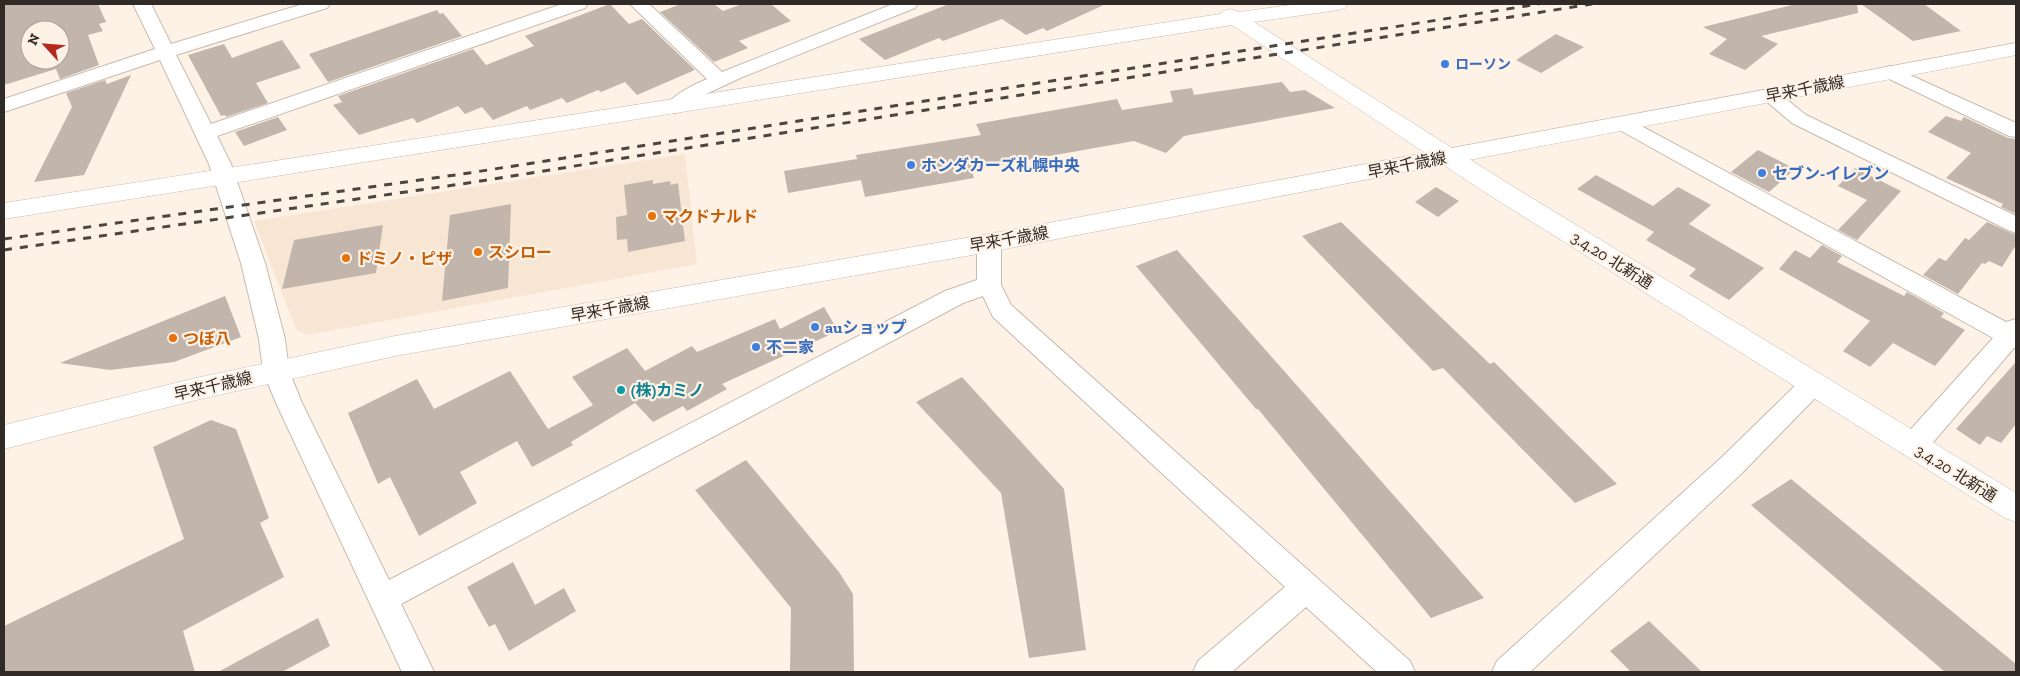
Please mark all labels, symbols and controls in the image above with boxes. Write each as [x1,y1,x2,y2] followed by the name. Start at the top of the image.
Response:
[20,20,70,70] north arrow
[24,31,44,48] text: N
[1455,56,1511,73] place label: ローソン
[1439,58,1451,70] marker: ローソン
[1764,72,1846,106] street label: 早来千歳線
[1366,148,1448,182] street label: 早来千歳線
[921,156,1080,175] place label: ホンダカーズ札幌中央
[905,159,917,171] marker: ホンダカーズ札幌中央
[1772,164,1889,183] place label: セブン-イレブン
[1756,167,1768,179] marker: セブン-イレブン
[662,207,758,226] place label: マクドナルド
[646,210,658,222] marker: マクドナルド
[968,223,1050,255] street label: 早来千歳線
[1568,227,1656,293] street label: 3.4.20 北新通
[488,243,552,262] place label: スシロー
[472,246,484,258] marker: スシロー
[356,249,452,268] place label: ドミノ・ピザ
[340,252,352,264] marker: ドミノ・ピザ
[569,293,651,325] street label: 早来千歳線
[825,318,906,337] place label: auショップ
[809,321,821,333] marker: auショップ
[183,329,231,348] place label: つぼ八
[167,332,179,344] marker: つぼ八
[766,338,814,357] place label: 不二家
[750,341,762,353] marker: 不二家
[172,368,254,404] street label: 早来千歳線
[631,381,704,400] place label: (株)カミノ
[615,384,627,396] marker: (株)カミノ
[1912,440,2000,506] street label: 3.4.20 北新通

